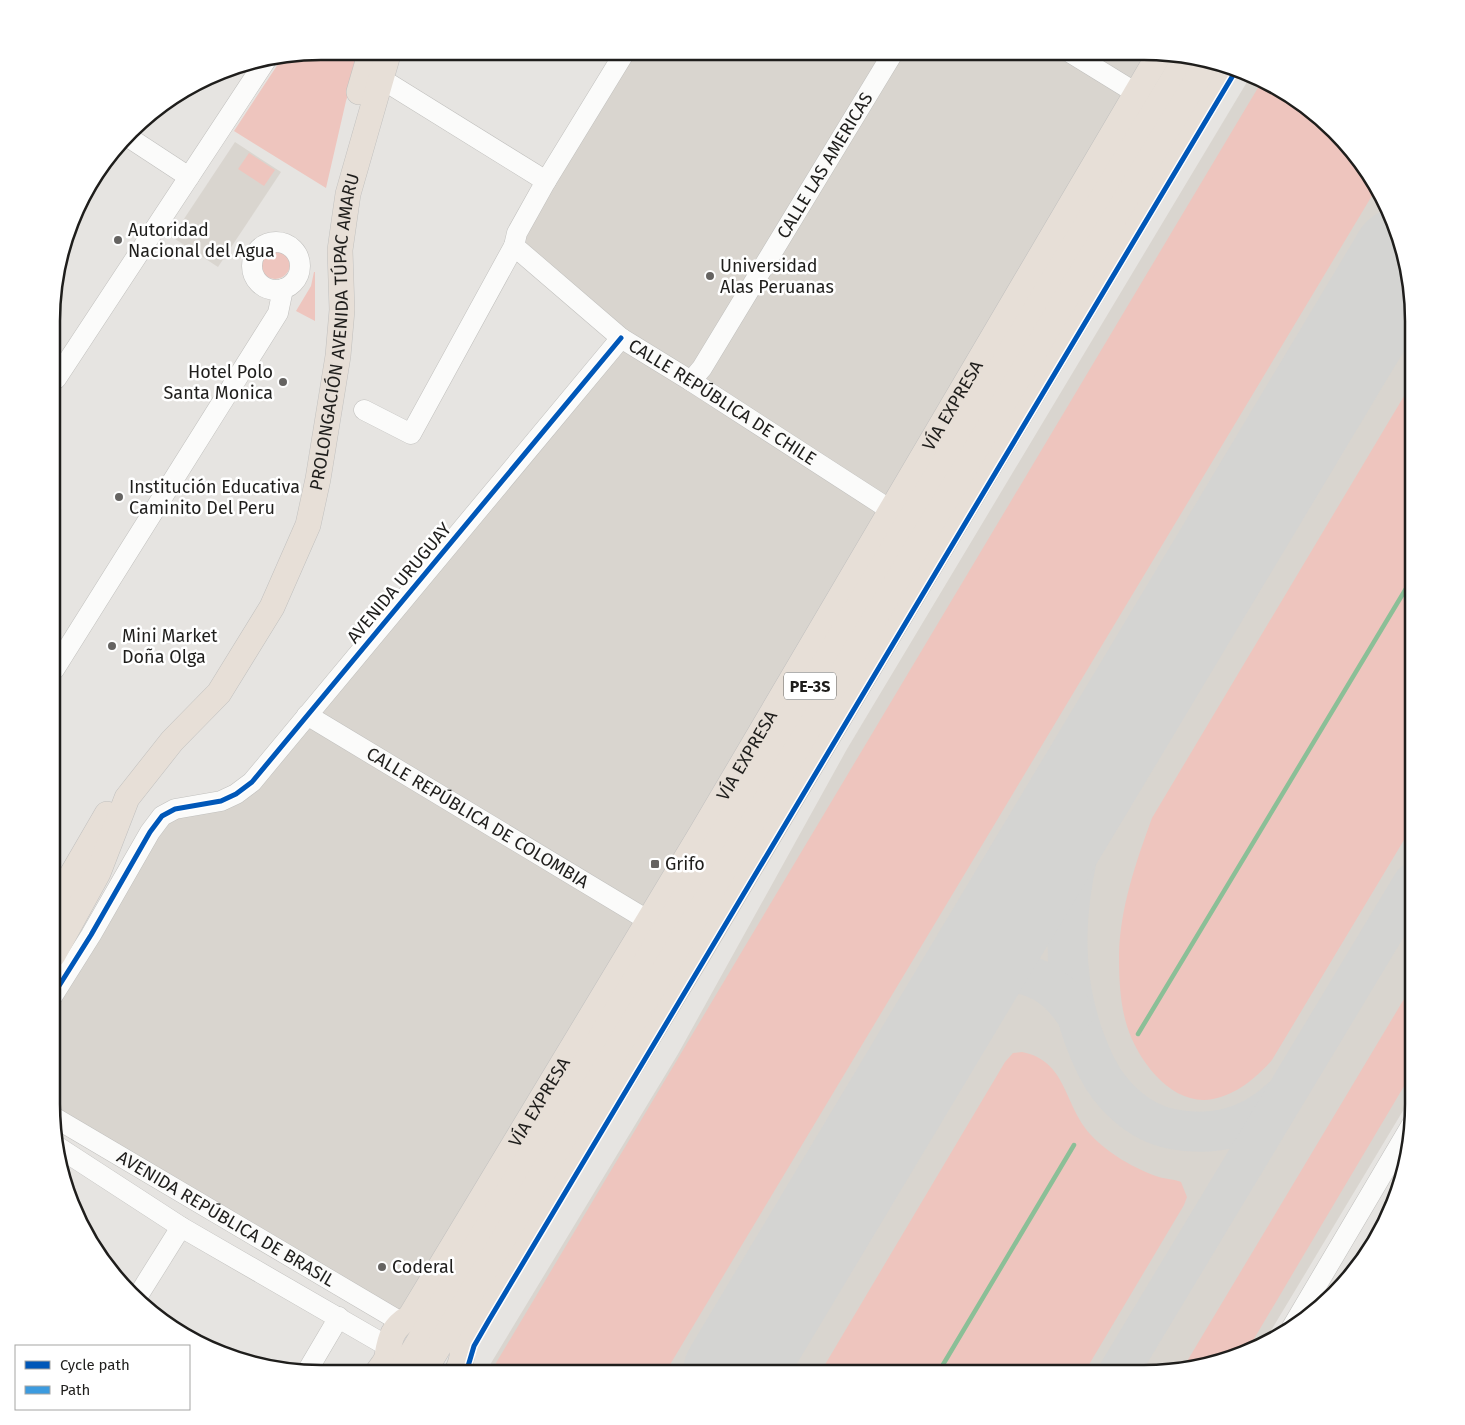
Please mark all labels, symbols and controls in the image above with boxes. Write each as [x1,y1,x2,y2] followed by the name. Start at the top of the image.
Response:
[772,88,878,243] street label: CALLE LAS AMERICAS
[305,171,364,492] street label: PROLONGACIÓN AVENIDA TÚPAC AMARU
[128,219,275,262] place label: Autoridad Nacional del Agua
[112,234,124,246] marker: Autoridad Nacional del Agua
[720,255,834,298] place label: Universidad Alas Peruanas
[704,270,716,282] marker: Universidad Alas Peruanas
[624,334,820,470] street label: CALLE REPÚBLICA DE CHILE
[918,356,988,455] street label: VÍA EXPRESA
[164,361,273,404] place label: Hotel Polo Santa Monica
[277,376,289,388] marker: Hotel Polo Santa Monica
[129,476,300,519] place label: Institución Educativa Caminito Del Peru
[113,491,125,503] marker: Institución Educativa Caminito Del Peru
[342,518,456,648] street label: AVENIDA URUGUAY
[122,625,218,668] place label: Mini Market Doña Olga
[106,640,118,652] marker: Mini Market Doña Olga
[784,672,836,699] road number: PE-3S
[712,706,782,805] street label: VÍA EXPRESA
[362,742,593,893] street label: CALLE REPÚBLICA DE COLOMBIA
[665,853,705,875] place label: Grifo
[649,858,661,870] marker: Grifo
[504,1053,575,1151] street label: VÍA EXPRESA
[113,1146,339,1292] street label: AVENIDA REPÚBLICA DE BRASIL
[392,1256,454,1278] place label: Coderal
[376,1261,388,1273] marker: Coderal
[15,1345,190,1410] legend
[60,1356,130,1374] text: Cycle path
[60,1381,90,1399] text: Path

